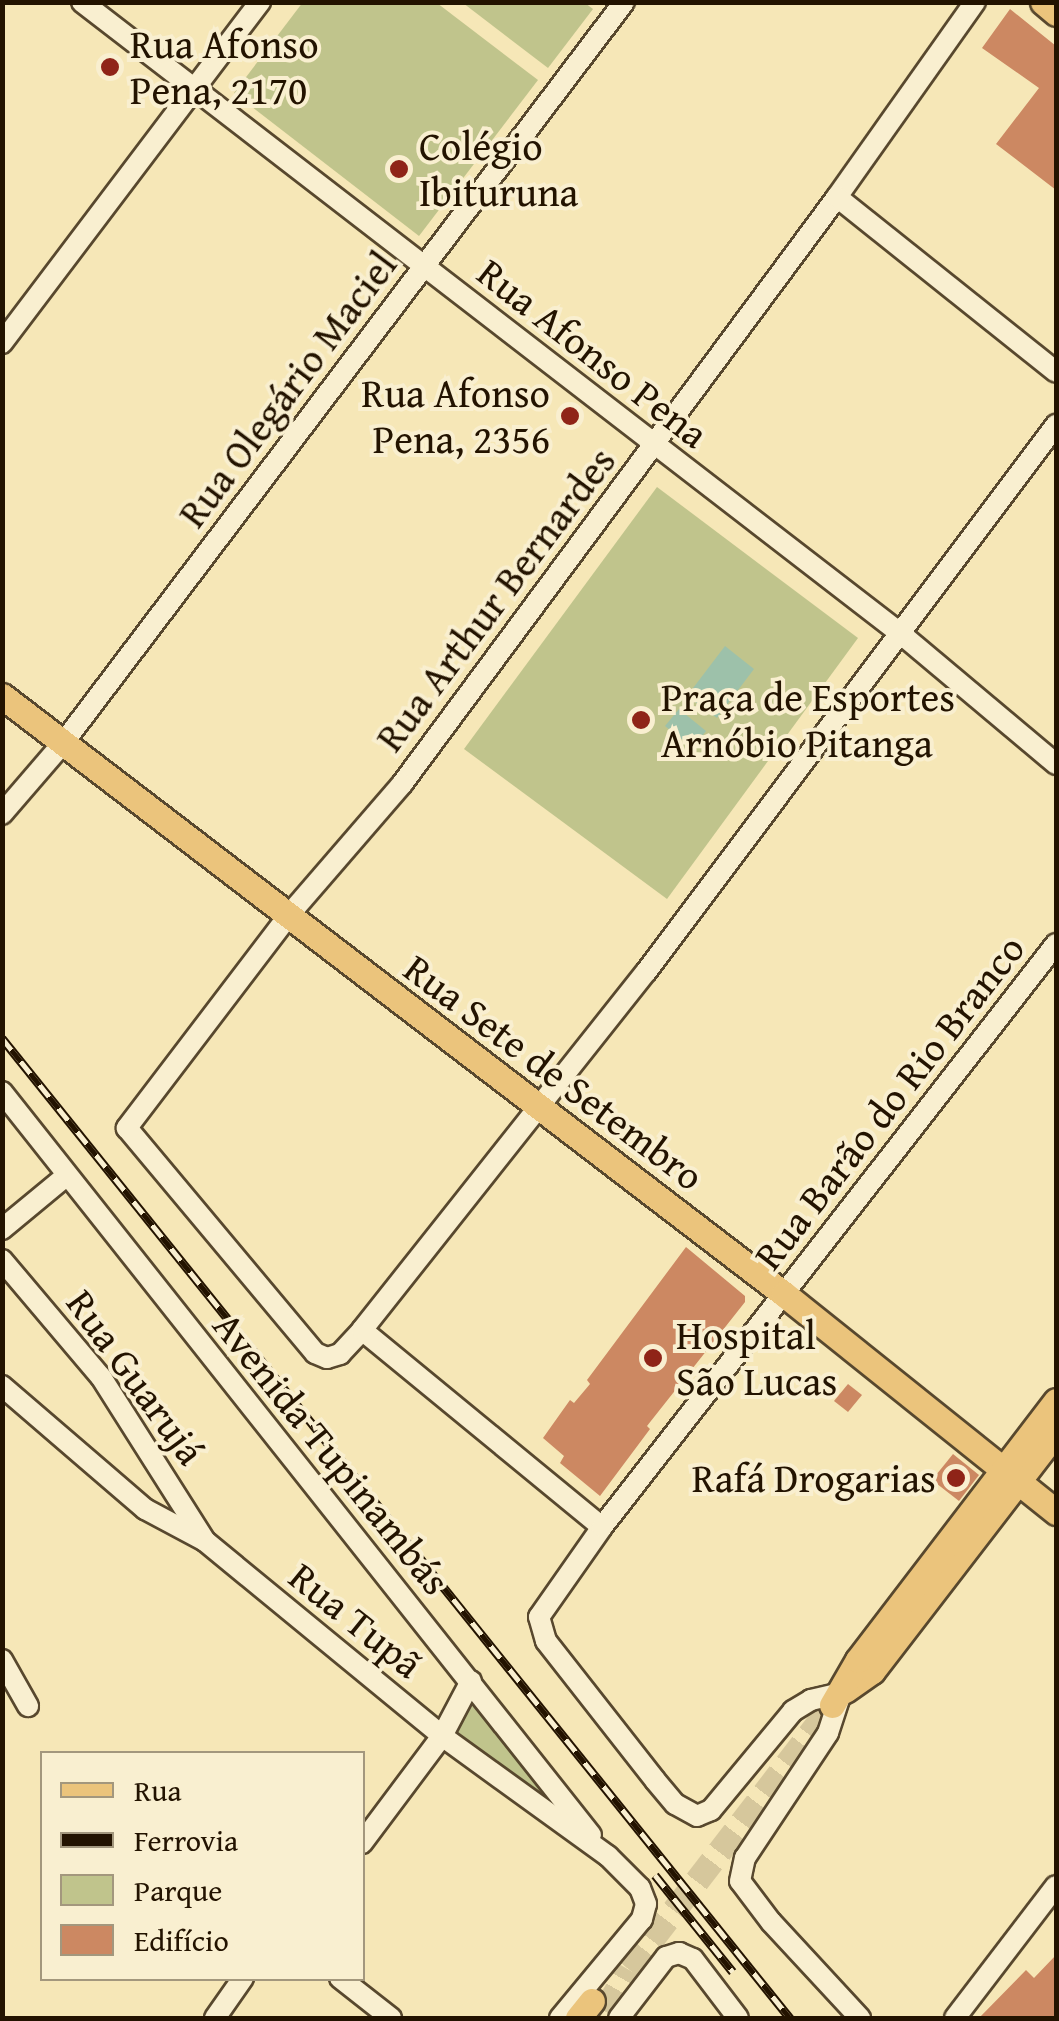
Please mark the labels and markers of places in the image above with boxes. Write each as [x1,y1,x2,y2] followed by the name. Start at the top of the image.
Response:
[130,20,319,114] place label: Rua Afonso Pena, 2170
[99,56,121,78] marker: Rua Afonso Pena, 2170
[419,122,578,216] place label: Colégio Ibituruna
[388,158,410,180] marker: Colégio Ibituruna
[361,369,550,463] place label: Rua Afonso Pena, 2356
[559,405,581,427] marker: Rua Afonso Pena, 2356
[661,673,955,767] place label: Praça de Esportes Arnóbio Pitanga
[630,709,652,731] marker: Praça de Esportes Arnóbio Pitanga
[676,1311,837,1405] place label: Hospital São Lucas
[640,1345,666,1371] marker: Hospital São Lucas
[692,1454,936,1502] place label: Rafá Drogarias
[945,1467,967,1489] marker: Rafá Drogarias

